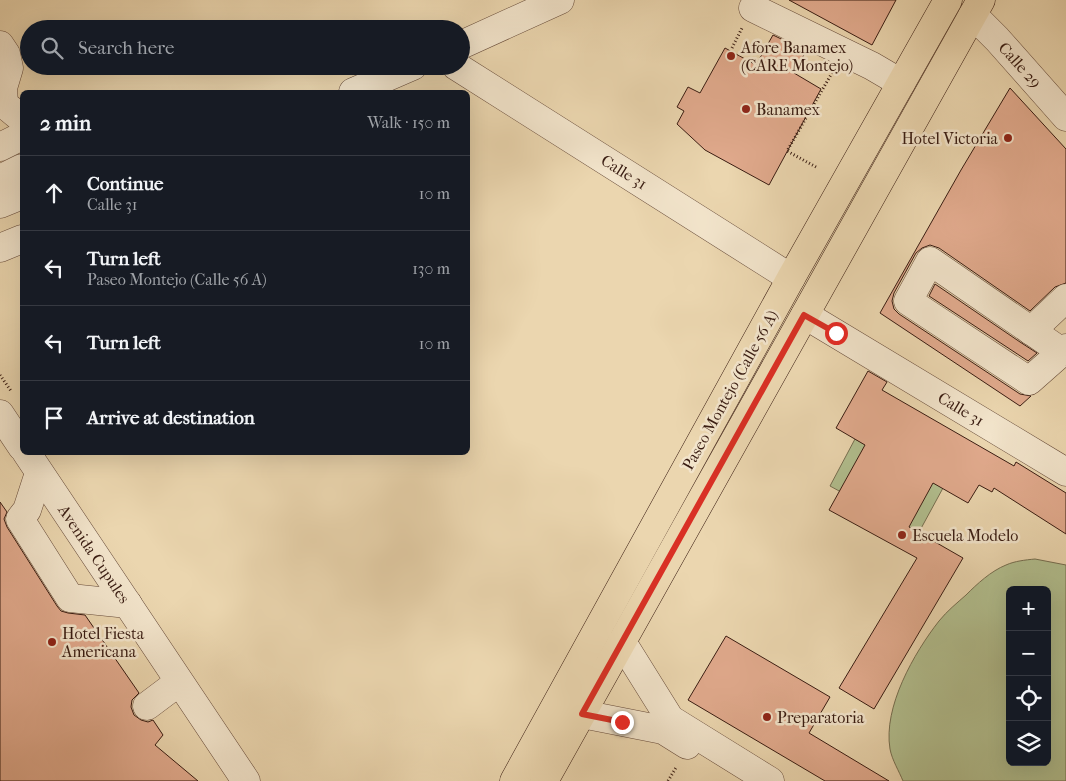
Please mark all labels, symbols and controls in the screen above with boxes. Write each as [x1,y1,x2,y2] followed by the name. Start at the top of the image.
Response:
[20,20,470,75] search box
[38,34,66,62] icon: search
[78,37,174,59] text: Search here
[740,38,853,75] place label: Afore Banamex (CARE Montejo)
[995,38,1045,92] street label: Calle 29
[725,50,737,62] marker: Afore Banamex (CARE Montejo)
[756,100,821,119] place label: Banamex
[740,103,752,115] marker: Banamex
[40,111,91,135] text: 2 min
[367,113,450,132] text: Walk · 150 m
[901,129,999,148] place label: Hotel Victoria
[1002,132,1014,144] marker: Hotel Victoria
[598,151,650,193] street label: Calle 31
[87,173,163,195] text: Continue
[40,179,68,207] icon: ahead
[419,184,450,203] text: 10 m
[87,195,138,214] text: Calle 31
[87,248,161,270] text: Turn left
[40,254,68,282] icon: left
[412,259,450,278] text: 130 m
[87,270,267,289] text: Paseo Montejo (Calle 56 A)
[678,307,782,473] street label: Paseo Montejo (Calle 56 A)
[825,322,848,345] route start
[40,329,68,357] icon: left
[87,332,161,354] text: Turn left
[419,334,450,353] text: 10 m
[934,388,988,430] street label: Calle 31
[40,404,68,432] icon: arrive
[87,407,255,429] text: Arrive at destination
[54,500,134,607] street label: Avenida Cupules
[912,526,1018,545] place label: Escuela Modelo
[896,529,908,541] marker: Escuela Modelo
[1006,586,1051,766] map controls
[1006,586,1051,631] button: +
[61,624,145,661] place label: Hotel Fiesta Americana
[1006,631,1051,676] button: −
[46,636,58,648] marker: Hotel Fiesta Americana
[1006,676,1051,721] button: locate
[777,708,865,727] place label: Preparatoria
[611,711,634,734] route end
[761,711,773,723] marker: Preparatoria
[1006,721,1051,766] button: layers

